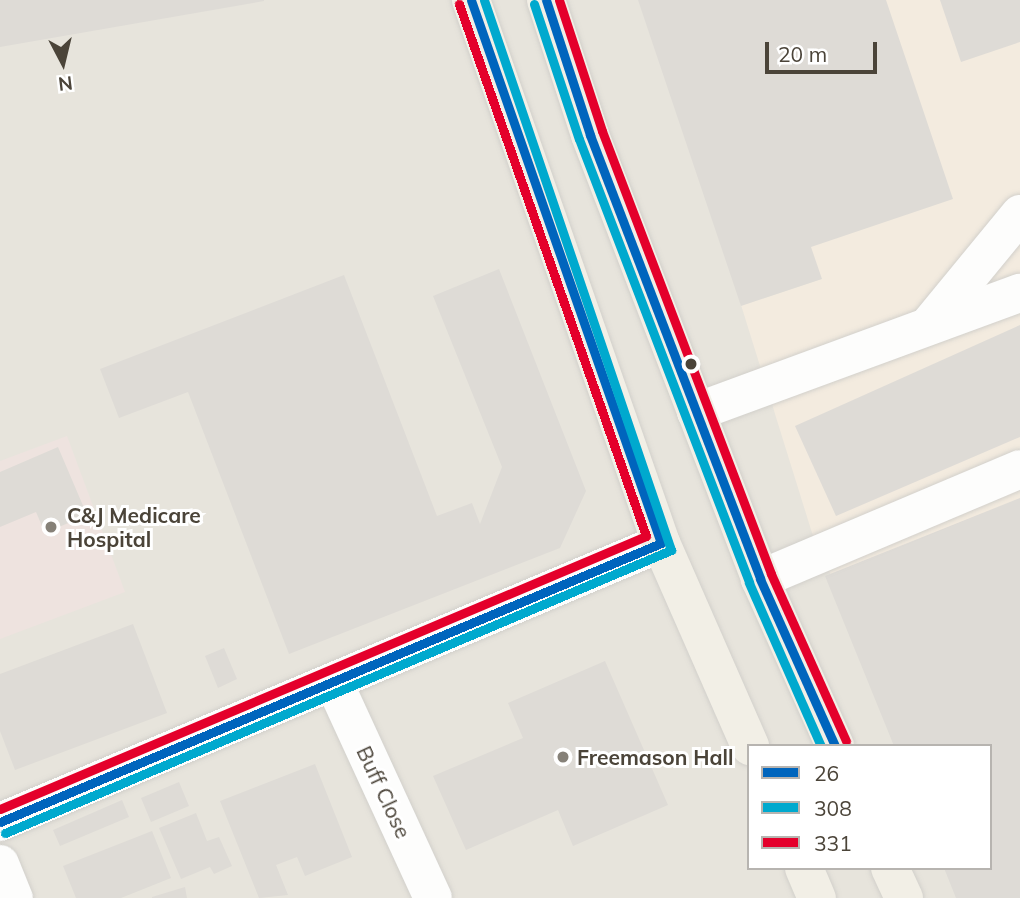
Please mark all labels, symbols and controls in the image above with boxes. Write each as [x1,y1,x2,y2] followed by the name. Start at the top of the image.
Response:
[28,28,98,98] north arrow
[768,28,880,72] scale bar
[778,41,827,67] text: 20 m
[57,71,74,97] text: N
[684,357,698,371] unlabelled marker
[67,502,201,552] place label: C&J Medicare Hospital
[41,517,61,537] marker: C&J Medicare Hospital
[352,742,416,842] street label: Buff Close
[577,744,733,770] place label: Freemason Hall
[747,744,992,870] legend
[555,749,571,765] marker: Freemason Hall
[814,760,839,786] text: 26
[814,795,852,821] text: 308
[814,830,852,856] text: 331

